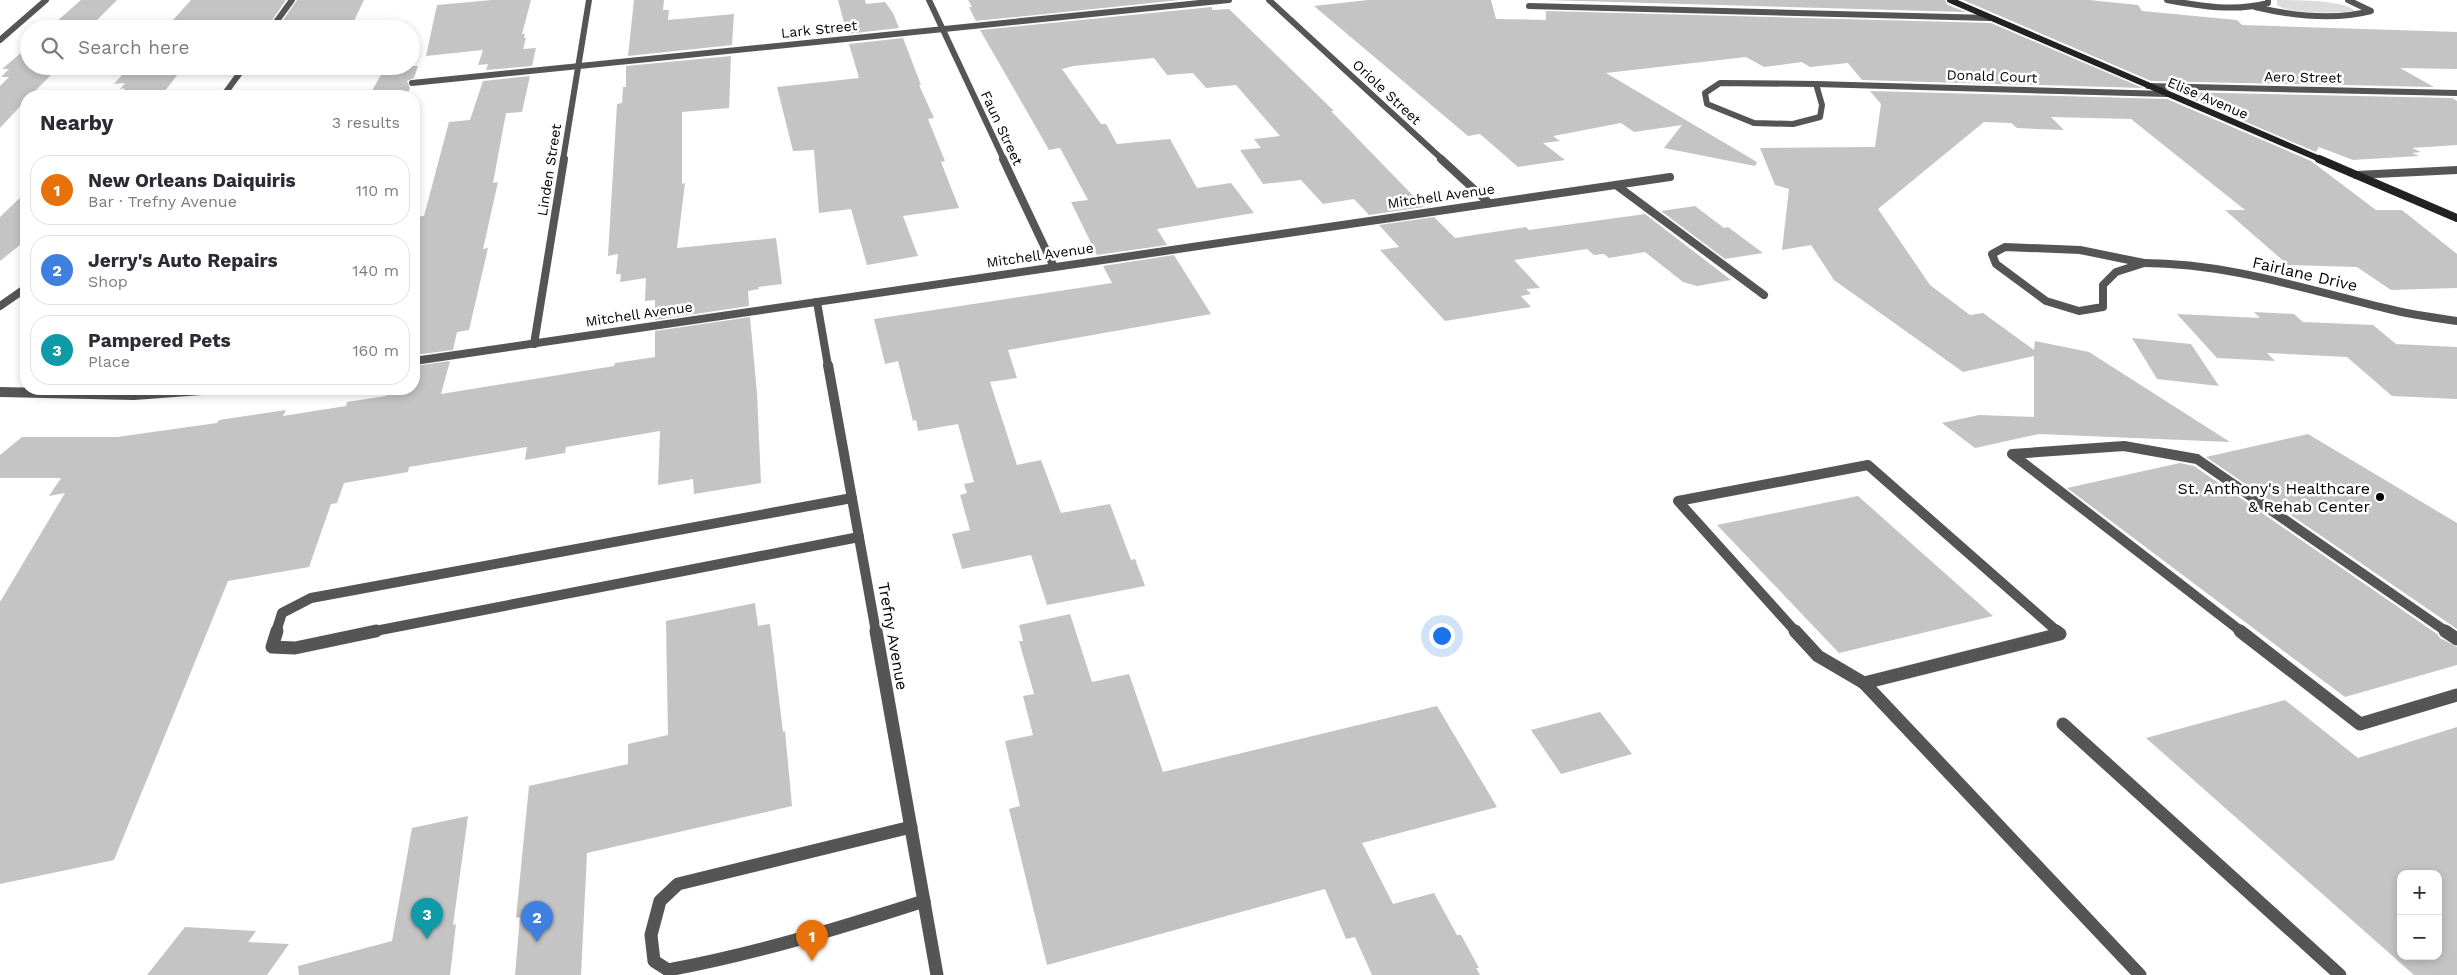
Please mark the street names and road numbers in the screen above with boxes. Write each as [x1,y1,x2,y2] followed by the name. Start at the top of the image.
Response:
[780,17,858,41] street label: Lark Street
[1350,56,1425,128] street label: Oriole Street
[1946,66,2038,86] street label: Donald Court
[2264,68,2342,86] street label: Aero Street
[2165,74,2251,122] street label: Elise Avenue
[978,88,1026,168] street label: Faun Street
[534,123,564,217] street label: Linden Street
[1386,181,1496,211] street label: Mitchell Avenue
[985,240,1095,270] street label: Mitchell Avenue
[2251,253,2359,295] street label: Fairlane Drive
[584,299,694,329] street label: Mitchell Avenue
[874,581,912,691] street label: Trefny Avenue

